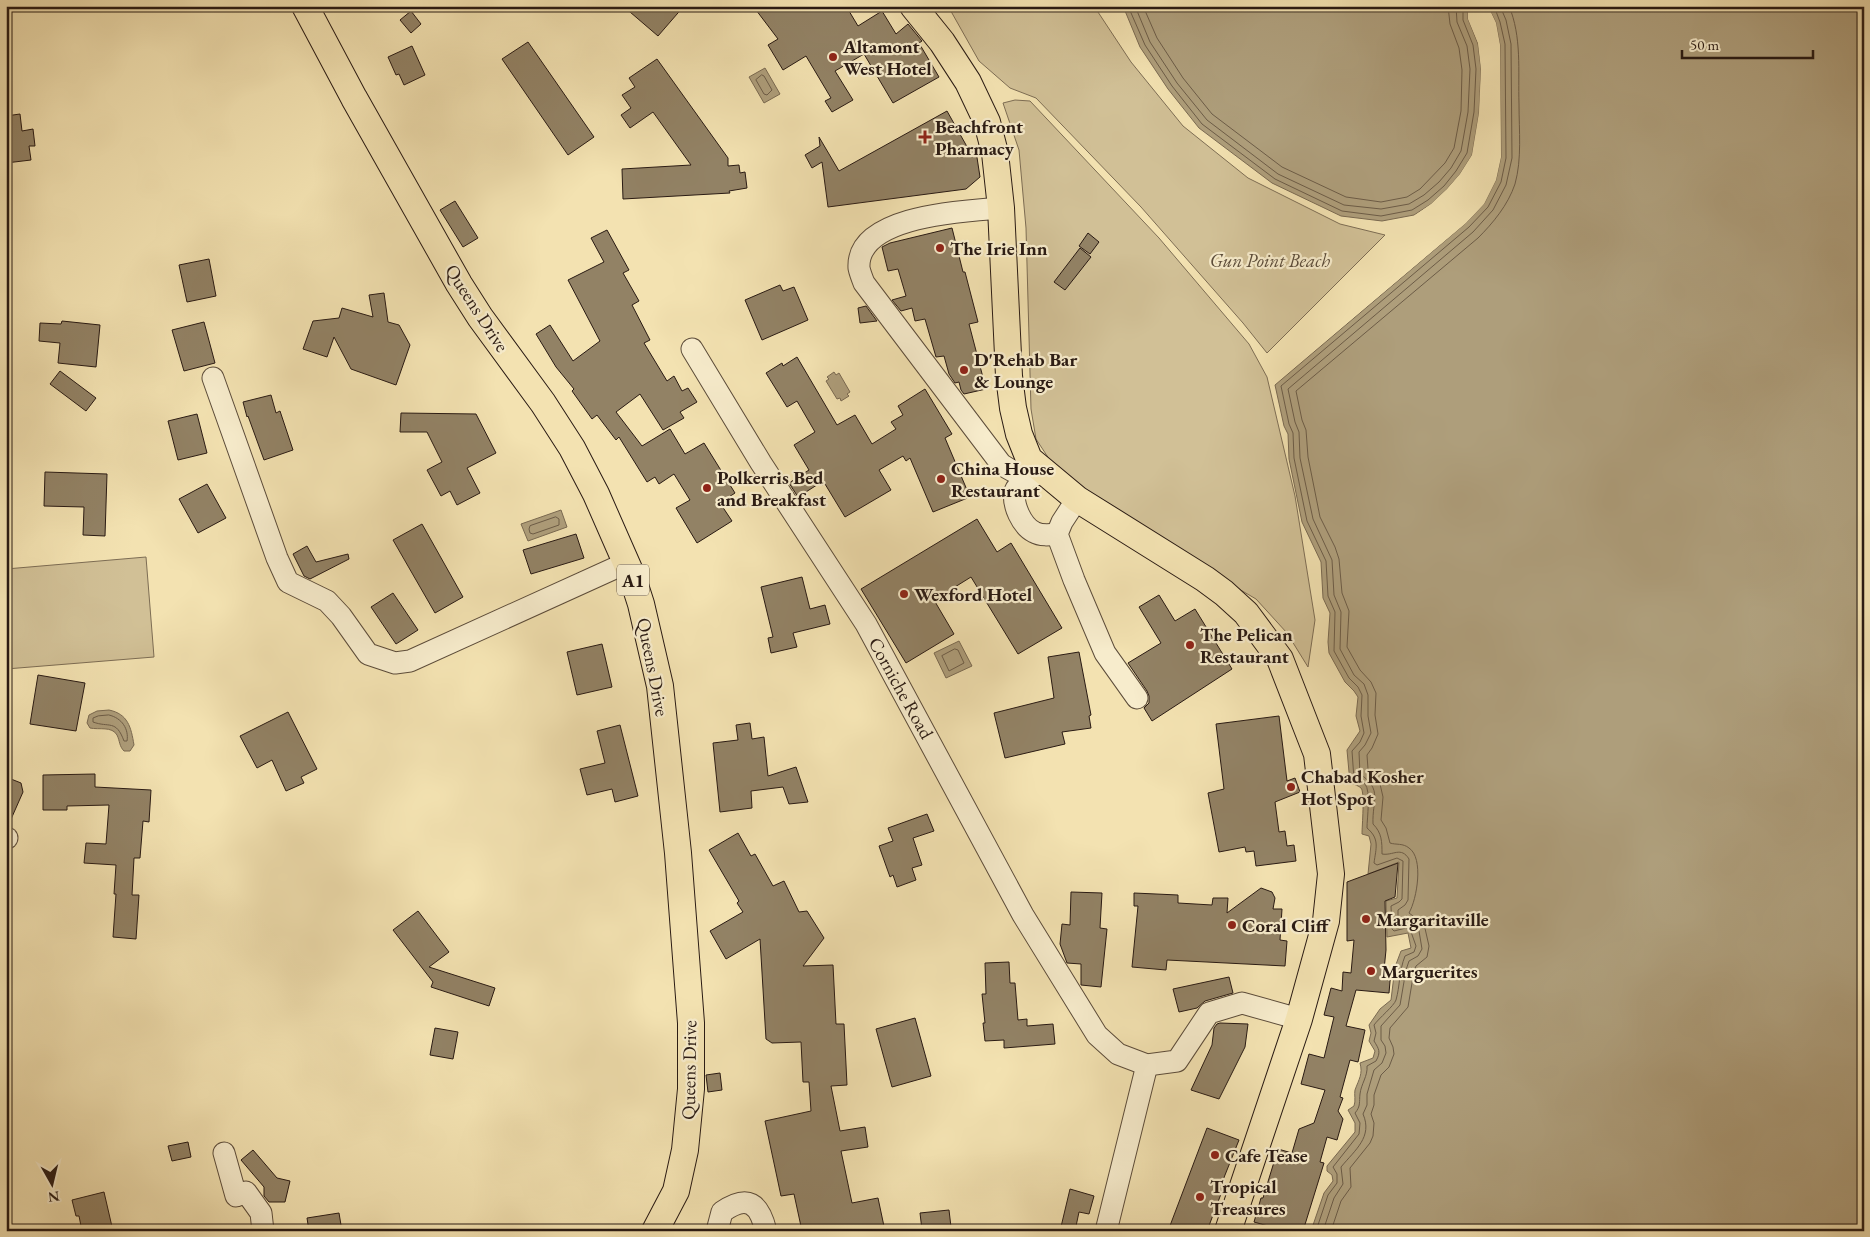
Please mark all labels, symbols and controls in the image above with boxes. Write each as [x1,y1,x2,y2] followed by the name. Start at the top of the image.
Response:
[1682,28,1814,60] scale bar
[842,34,932,81] place label: Altamont West Hotel
[1690,35,1719,54] text: 50 m
[827,51,839,63] marker: Altamont West Hotel
[935,114,1023,161] place label: Beachfront Pharmacy
[919,131,931,143] marker: Beachfront Pharmacy
[950,236,1048,261] place label: The Irie Inn
[934,242,946,254] marker: The Irie Inn
[1210,248,1330,273] park label: Gun Point Beach
[439,259,515,357] street label: Queens Drive
[974,347,1077,394] place label: D'Rehab Bar & Lounge
[958,364,970,376] marker: D'Rehab Bar & Lounge
[951,456,1054,503] place label: China House Restaurant
[717,465,826,512] place label: Polkerris Bed and Breakfast
[935,473,947,485] marker: China House Restaurant
[701,482,713,494] marker: Polkerris Bed and Breakfast
[617,564,649,596] road number: A1
[914,582,1033,607] place label: Wexford Hotel
[898,588,910,600] marker: Wexford Hotel
[631,616,675,718] street label: Queens Drive
[1200,622,1293,669] place label: The Pelican Restaurant
[863,633,939,744] street label: Corniche Road
[1184,639,1196,651] marker: The Pelican Restaurant
[1301,764,1424,811] place label: Chabad Kosher Hot Spot
[1285,781,1297,793] marker: Chabad Kosher Hot Spot
[1376,907,1489,932] place label: Margaritaville
[1242,913,1331,938] place label: Coral Cliff
[1360,913,1372,925] marker: Margaritaville
[1226,919,1238,931] marker: Coral Cliff
[1381,959,1478,984] place label: Marguerites
[1365,965,1377,977] marker: Marguerites
[676,1020,702,1120] street label: Queens Drive
[1225,1143,1308,1168] place label: Cafe Tease
[1209,1149,1221,1161] marker: Cafe Tease
[28,1160,78,1210] north arrow
[1210,1174,1286,1221] place label: Tropical Treasures
[46,1187,61,1207] text: N
[1194,1191,1206,1203] marker: Tropical Treasures

